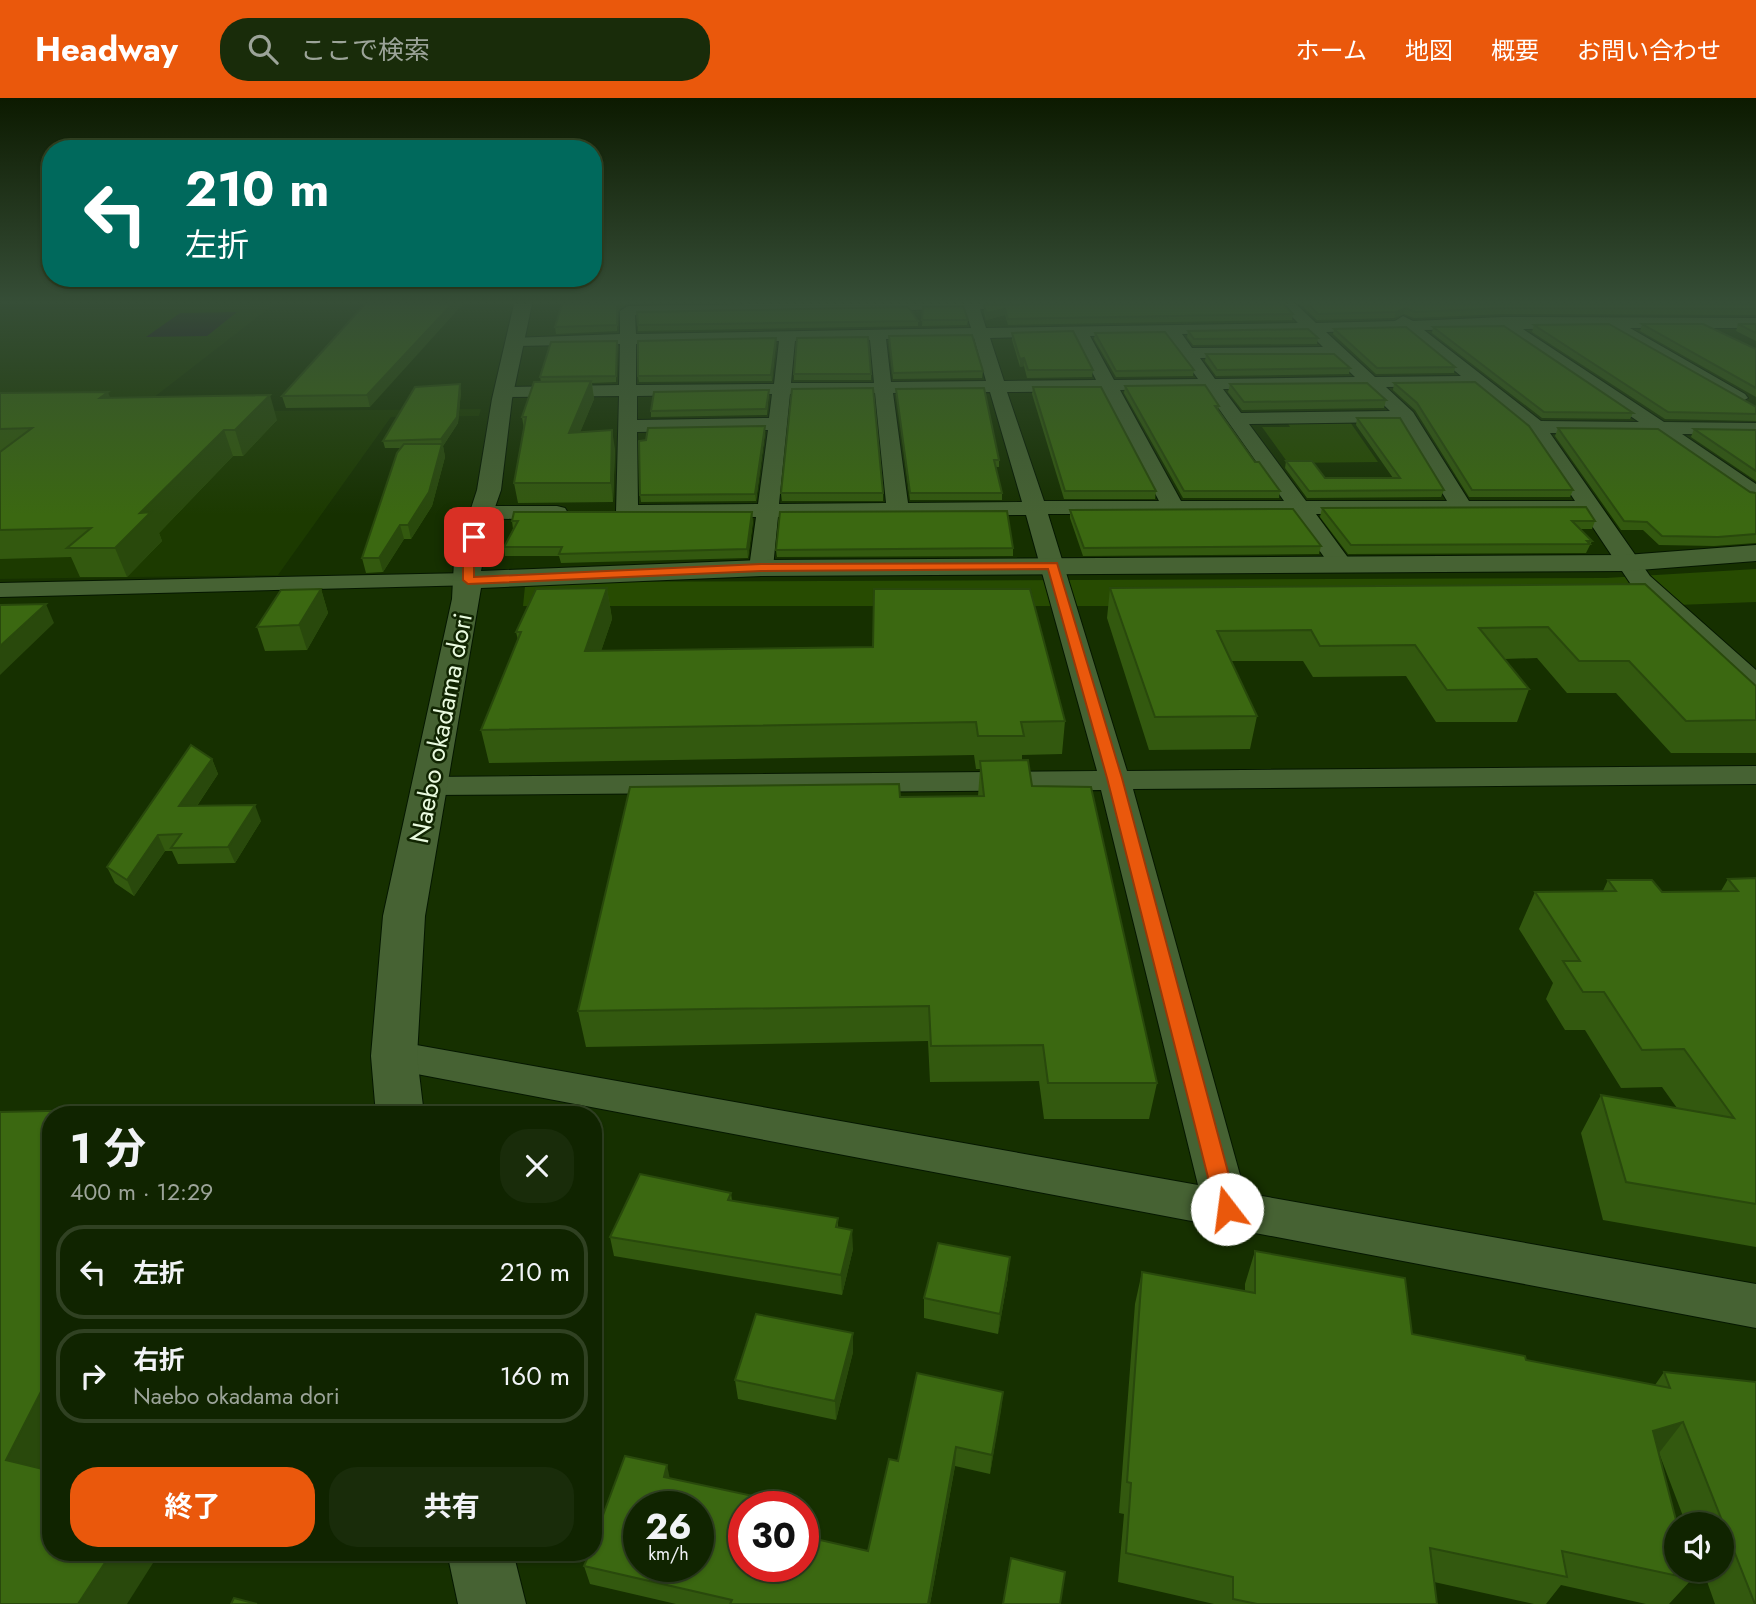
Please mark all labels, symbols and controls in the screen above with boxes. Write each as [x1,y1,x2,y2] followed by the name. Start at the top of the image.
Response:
[220,18,710,81] search box
[35,26,178,73] text: Headway
[244,30,282,68] icon: search
[300,31,430,69] text: ここで検索
[1296,33,1367,68] text: ホーム
[1405,33,1453,68] text: 地図
[1491,33,1539,68] text: 概要
[1577,33,1721,68] text: お問い合わせ
[185,154,329,224] text: 210 m
[70,168,161,259] icon: left
[185,222,249,268] text: 左折
[444,507,504,567] pin
[455,518,493,556] icon: arrive
[400,610,482,846] street label: Naebo okadama dori
[70,1118,146,1179] text: 1 分
[500,1129,574,1203] button: close
[1190,1172,1264,1246] position arrow
[70,1175,213,1209] text: 400 m · 12:29
[74,1253,112,1291] icon: left
[500,1253,570,1291] text: 210 m
[133,1254,185,1292] text: 左折
[133,1341,185,1379] text: 右折
[74,1357,112,1395] icon: right
[500,1357,570,1395] text: 160 m
[133,1379,340,1413] text: Naebo okadama dori
[70,1467,315,1547] button: 終了
[329,1467,574,1547] button: 共有
[728,1491,819,1582] speed limit sign: 30
[645,1502,692,1552] text: 26
[1664,1512,1734,1582] map controls
[1664,1512,1734,1582] button: sound
[648,1541,689,1567] text: km/h

